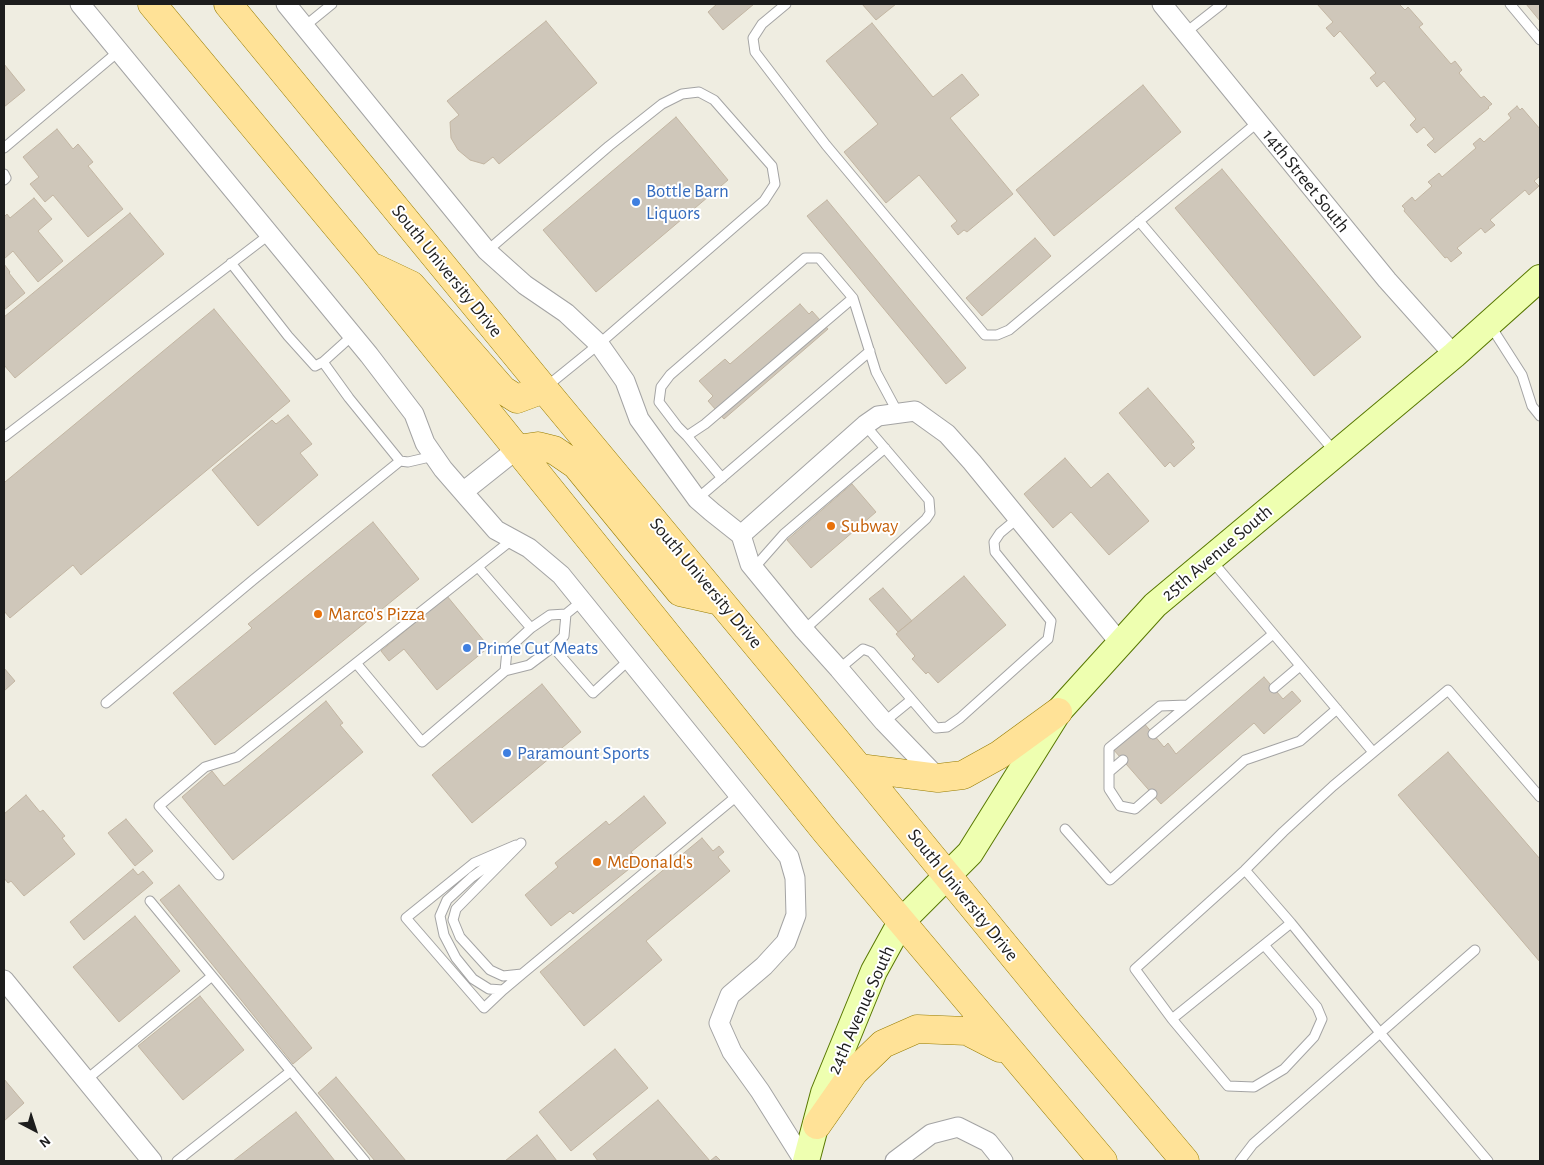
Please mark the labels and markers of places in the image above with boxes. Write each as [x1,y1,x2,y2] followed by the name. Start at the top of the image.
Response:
[646,180,729,224] place label: Bottle Barn Liquors
[630,196,642,208] marker: Bottle Barn Liquors
[841,515,898,537] place label: Subway
[825,520,837,532] marker: Subway
[328,603,425,625] place label: Marco's Pizza
[312,608,324,620] marker: Marco's Pizza
[477,637,598,659] place label: Prime Cut Meats
[461,642,473,654] marker: Prime Cut Meats
[517,742,650,764] place label: Paramount Sports
[501,747,513,759] marker: Paramount Sports
[607,851,693,873] place label: McDonald's
[591,856,603,868] marker: McDonald's

